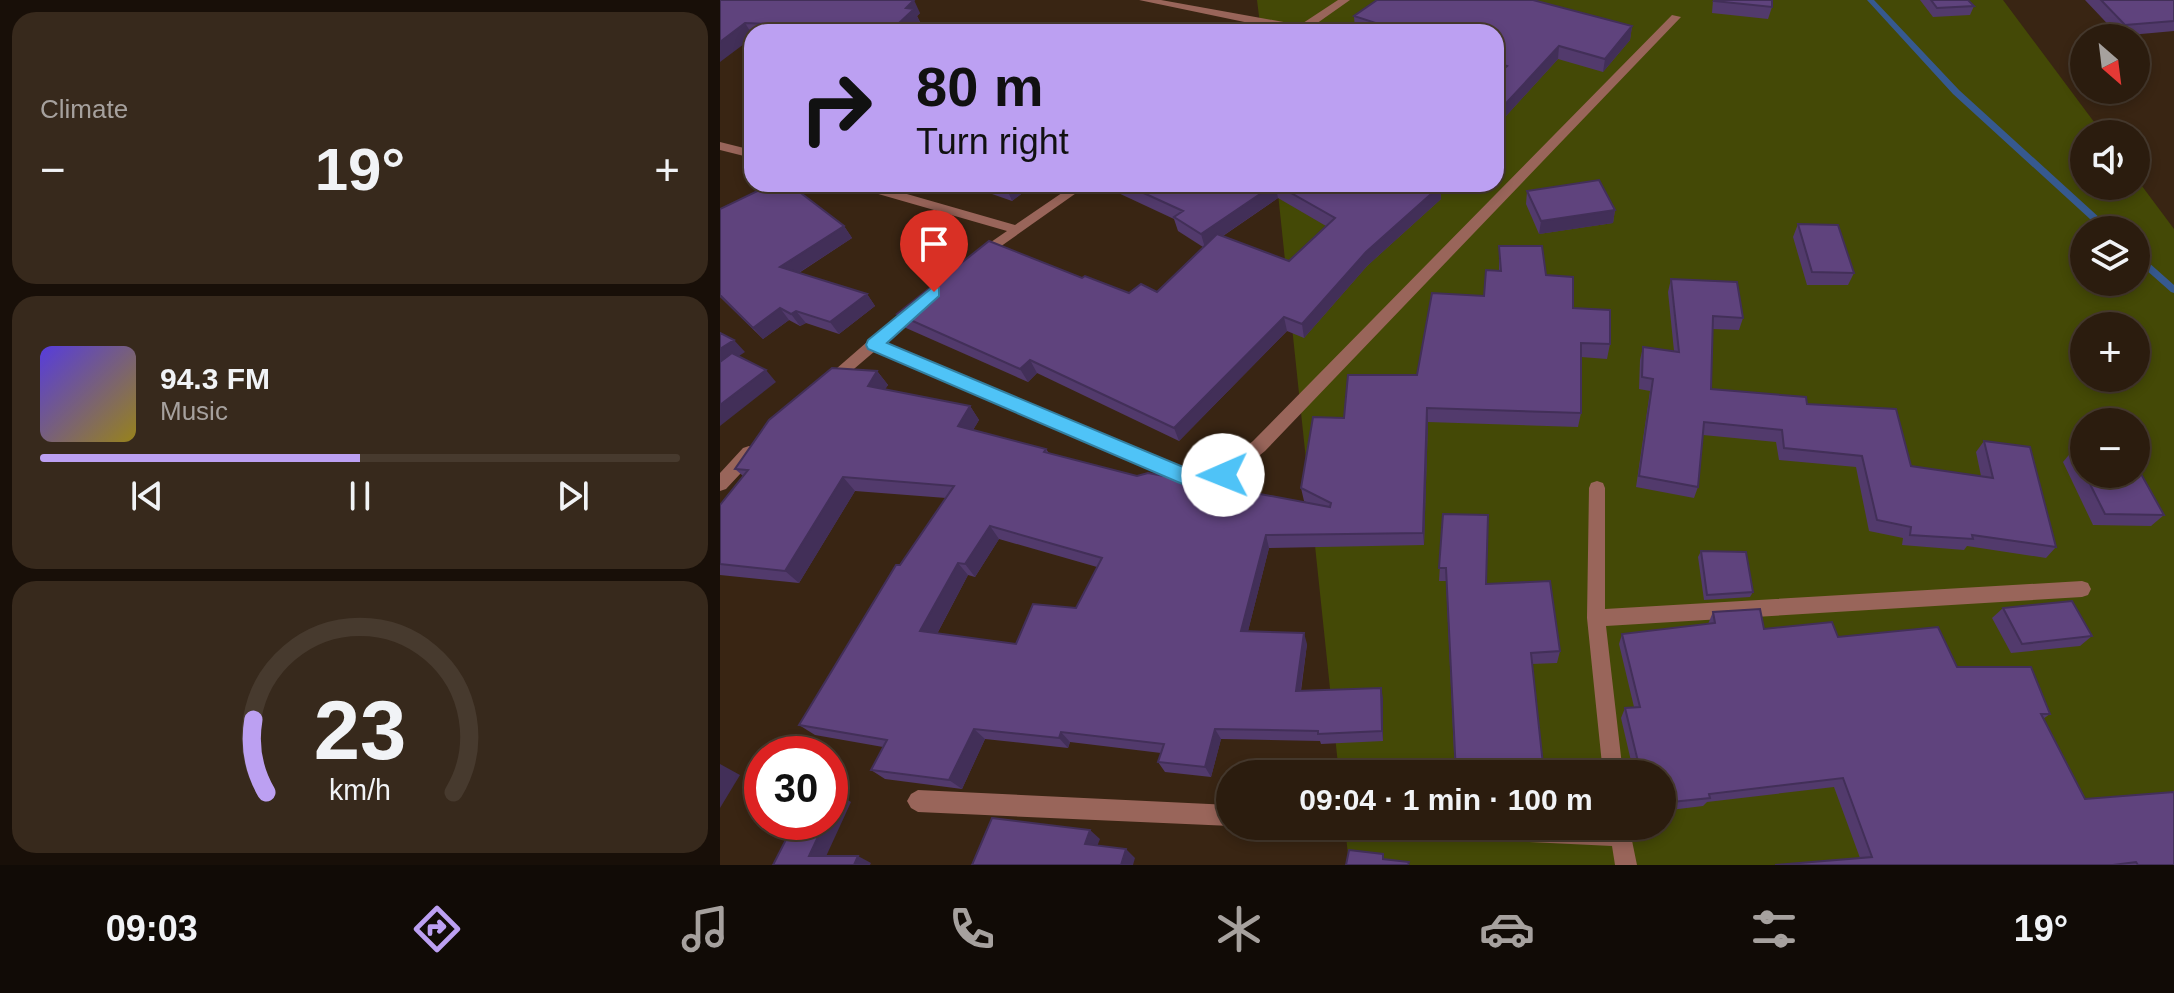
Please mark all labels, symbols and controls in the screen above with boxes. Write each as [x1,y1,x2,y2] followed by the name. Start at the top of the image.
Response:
[2070,24,2150,104] north arrow
[2070,24,2150,488] map controls
[916,55,1044,118] text: 80 m
[784,56,888,160] icon: right
[40,94,128,124] text: Climate
[2070,120,2150,200] button: sound
[916,121,1069,162] text: Turn right
[315,136,405,203] text: 19°
[40,145,66,194] text: −
[654,145,680,194] text: +
[900,210,968,292] pin
[2070,216,2150,296] button: layers
[912,222,956,266] icon: arrive
[2070,312,2150,392] button: +
[160,362,270,395] text: 94.3 FM
[160,396,228,426] text: Music
[2070,408,2150,488] button: −
[1181,433,1265,517] position arrow
[125,474,169,518] icon: previous
[338,474,382,518] icon: pause
[551,474,595,518] icon: next
[314,683,406,776] text: 23
[744,736,848,840] speed limit sign: 30
[329,774,391,806] text: km/h
[1299,783,1593,816] text: 09:04 · 1 min · 100 m
[409,901,465,957] icon: directions
[677,901,733,957] icon: music
[944,901,1000,957] icon: phone
[1211,901,1267,957] icon: climate
[1479,901,1535,957] icon: car
[1746,901,1802,957] icon: filters
[106,908,198,949] text: 09:03
[2014,908,2068,949] text: 19°

